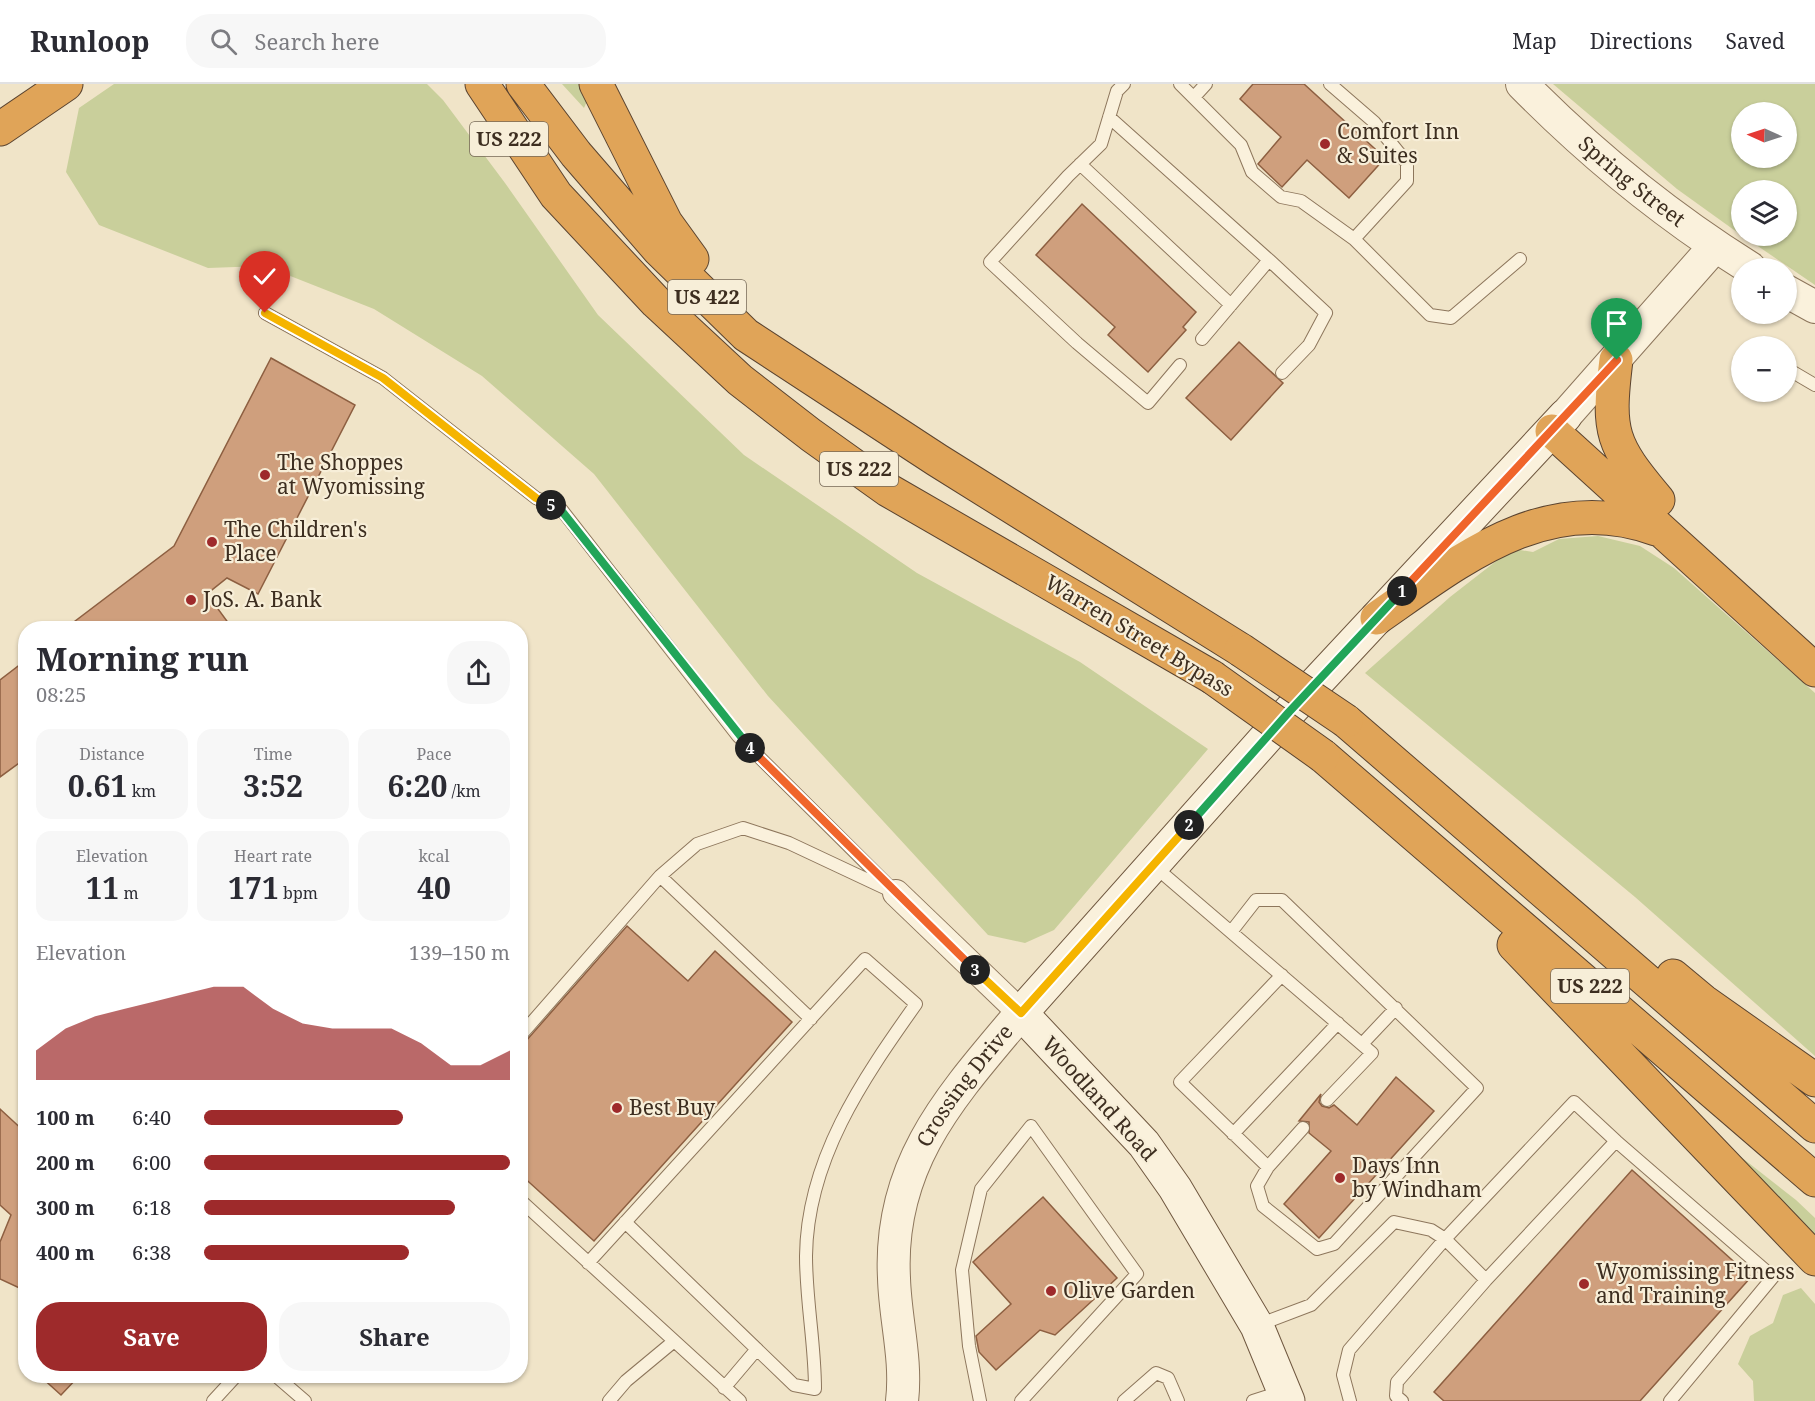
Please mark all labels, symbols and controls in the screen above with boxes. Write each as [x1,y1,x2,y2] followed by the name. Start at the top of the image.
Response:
[186,14,606,68] search box
[30,22,150,60] text: Runloop
[207,25,240,58] icon: search
[255,26,379,56] text: Search here
[1512,27,1557,55] text: Map
[1590,27,1692,55] text: Directions
[1725,27,1785,55] text: Saved
[1731,102,1797,168] north arrow
[1731,102,1797,402] map controls
[1337,117,1459,169] place label: Comfort Inn & Suites
[470,122,548,156] road number: US 222
[1573,129,1691,233] street label: Spring Street
[1318,137,1332,151] marker: Comfort Inn & Suites
[1731,180,1797,246] button: layers
[239,251,290,313] pin
[1731,258,1797,324] button: +
[248,260,281,293] icon: check
[668,280,746,314] road number: US 422
[1591,298,1642,360] pin
[1600,307,1633,340] icon: arrive
[1731,336,1797,402] button: −
[277,448,425,500] place label: The Shoppes at Wyomissing
[820,452,898,486] road number: US 222
[258,468,272,482] marker: The Shoppes at Wyomissing
[536,490,566,520] pin: 5
[546,494,556,516] text: 5
[224,515,367,567] place label: The Children's Place
[205,535,219,549] marker: The Children's Place
[1040,568,1239,703] street label: Warren Street Bypass
[1387,576,1417,606] pin: 1
[1397,580,1407,602] text: 1
[202,585,322,613] place label: JoS. A. Bank
[184,593,198,607] marker: JoS. A. Bank
[36,636,249,681] text: Morning run
[447,641,510,704] button: share
[36,681,86,708] text: 08:25
[735,733,765,763] pin: 4
[745,737,755,759] text: 4
[79,743,145,765] text: Distance
[254,743,292,765] text: Time
[416,743,452,765] text: Pace
[68,765,128,806] text: 0.61
[243,765,303,806] text: 3:52
[387,765,447,806] text: 6:20
[128,780,156,802] text: km
[447,780,481,802] text: /km
[1174,810,1204,840] pin: 2
[1184,814,1194,836] text: 2
[76,845,148,867] text: Elevation
[234,845,312,867] text: Heart rate
[419,845,449,867] text: kcal
[85,867,119,908] text: 11
[228,867,279,908] text: 171
[417,867,451,908] text: 40
[119,882,139,904] text: m
[279,882,318,904] text: bpm
[36,939,126,966] text: Elevation
[409,939,510,966] text: 139–150 m
[960,955,990,985] pin: 3
[970,959,980,981] text: 3
[1551,969,1629,1003] road number: US 222
[909,1018,1019,1152] street label: Crossing Drive
[1036,1030,1163,1167] street label: Woodland Road
[629,1093,715,1121] place label: Best Buy
[610,1101,624,1115] marker: Best Buy
[36,1104,95,1131] text: 100 m
[132,1104,171,1131] text: 6:40
[36,1149,95,1176] text: 200 m
[132,1149,171,1176] text: 6:00
[1352,1151,1482,1203] place label: Days Inn by Windham
[1333,1171,1347,1185] marker: Days Inn by Windham
[36,1194,95,1221] text: 300 m
[132,1194,171,1221] text: 6:18
[36,1239,95,1266] text: 400 m
[132,1239,171,1266] text: 6:38
[1596,1257,1795,1309] place label: Wyomissing Fitness and Training
[1063,1276,1195,1304] place label: Olive Garden
[1577,1277,1591,1291] marker: Wyomissing Fitness and Training
[1044,1284,1058,1298] marker: Olive Garden
[36,1302,267,1371] button: Save
[279,1302,510,1371] button: Share

